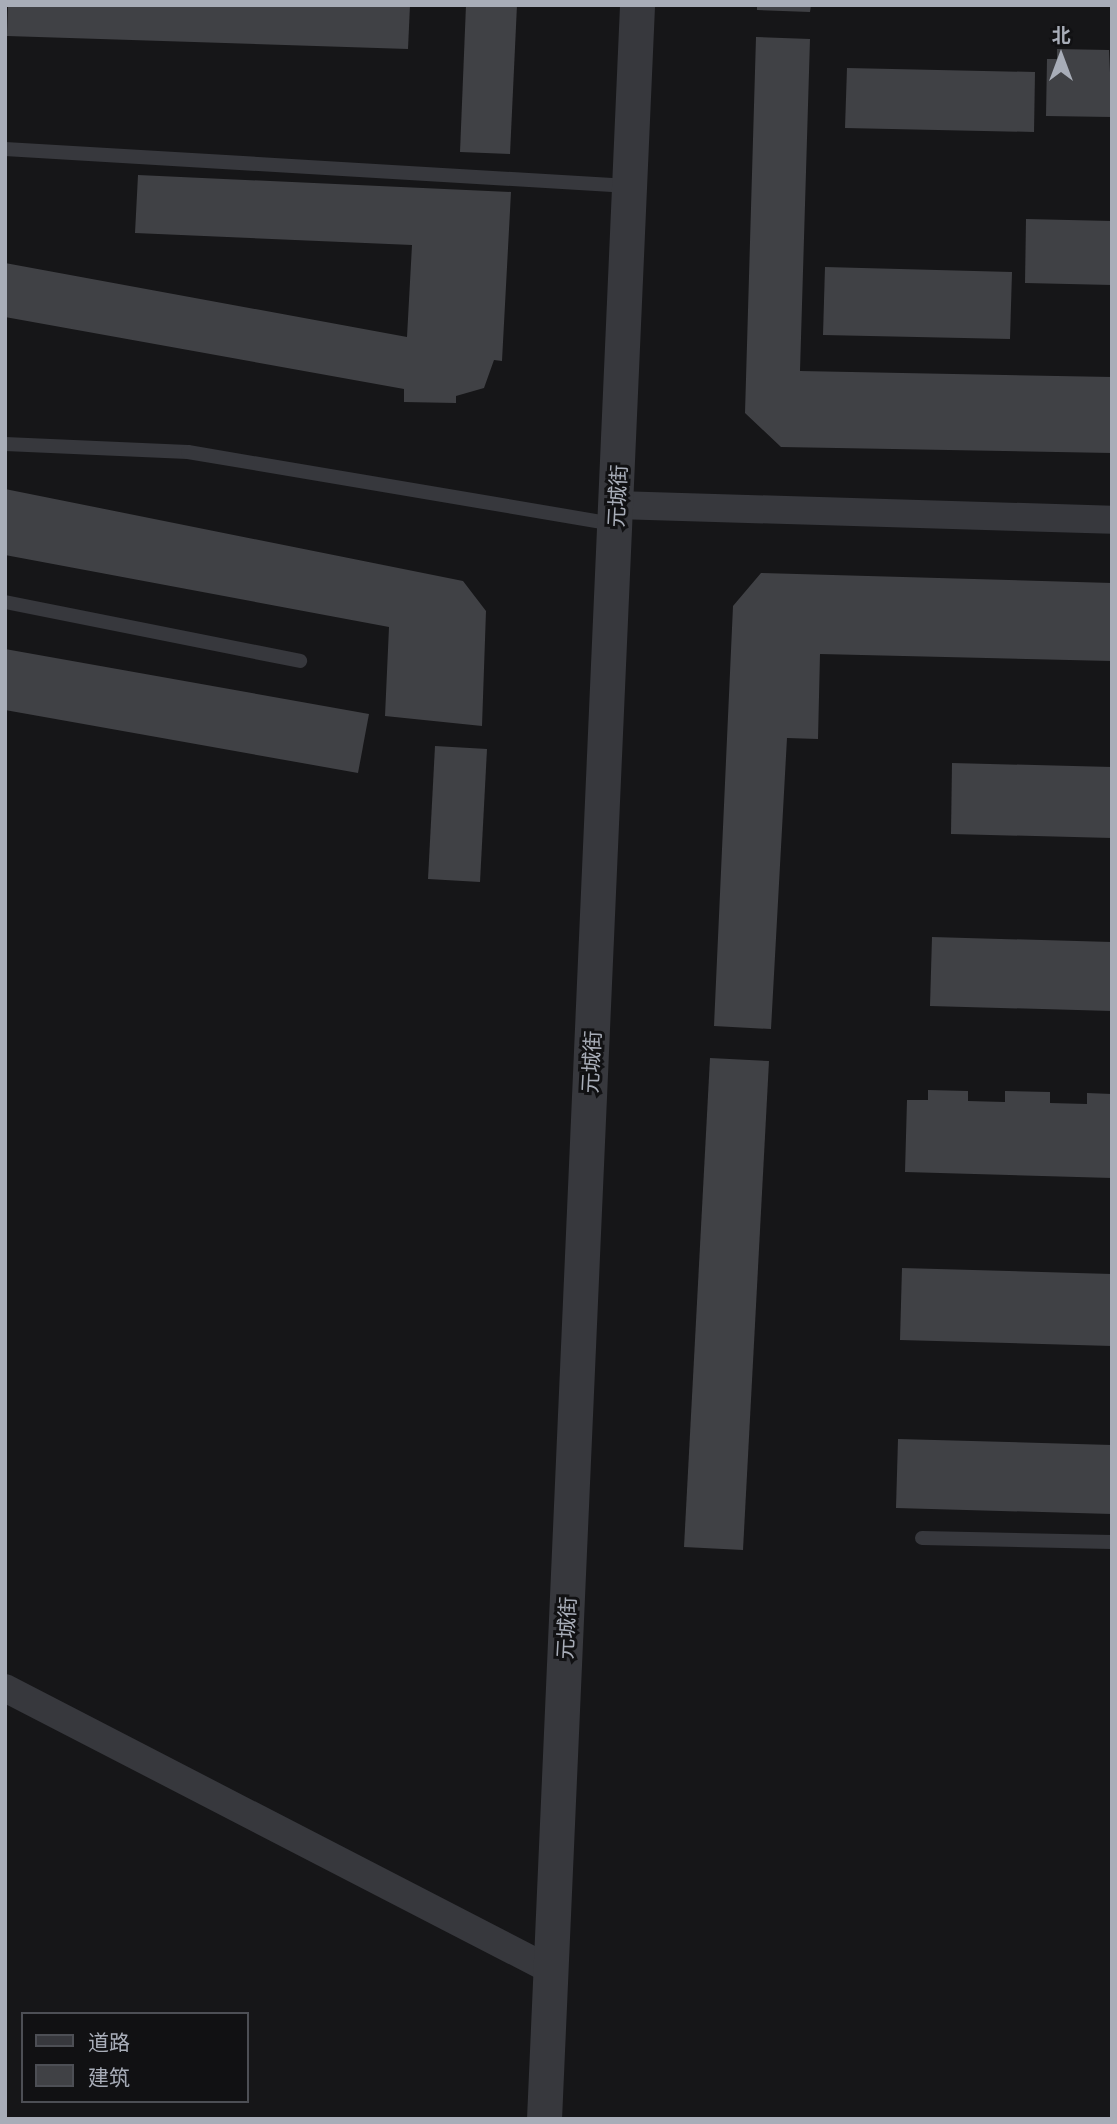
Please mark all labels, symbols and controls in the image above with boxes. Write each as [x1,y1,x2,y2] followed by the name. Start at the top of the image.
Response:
[1026,21,1096,91] north arrow
[1051,22,1071,48] text: 北
[603,464,631,528] street label: 元城街
[577,1030,605,1094] street label: 元城街
[552,1596,580,1660] street label: 元城街
[21,2012,248,2103] legend
[88,2028,130,2056] text: 道路
[88,2063,130,2091] text: 建筑

